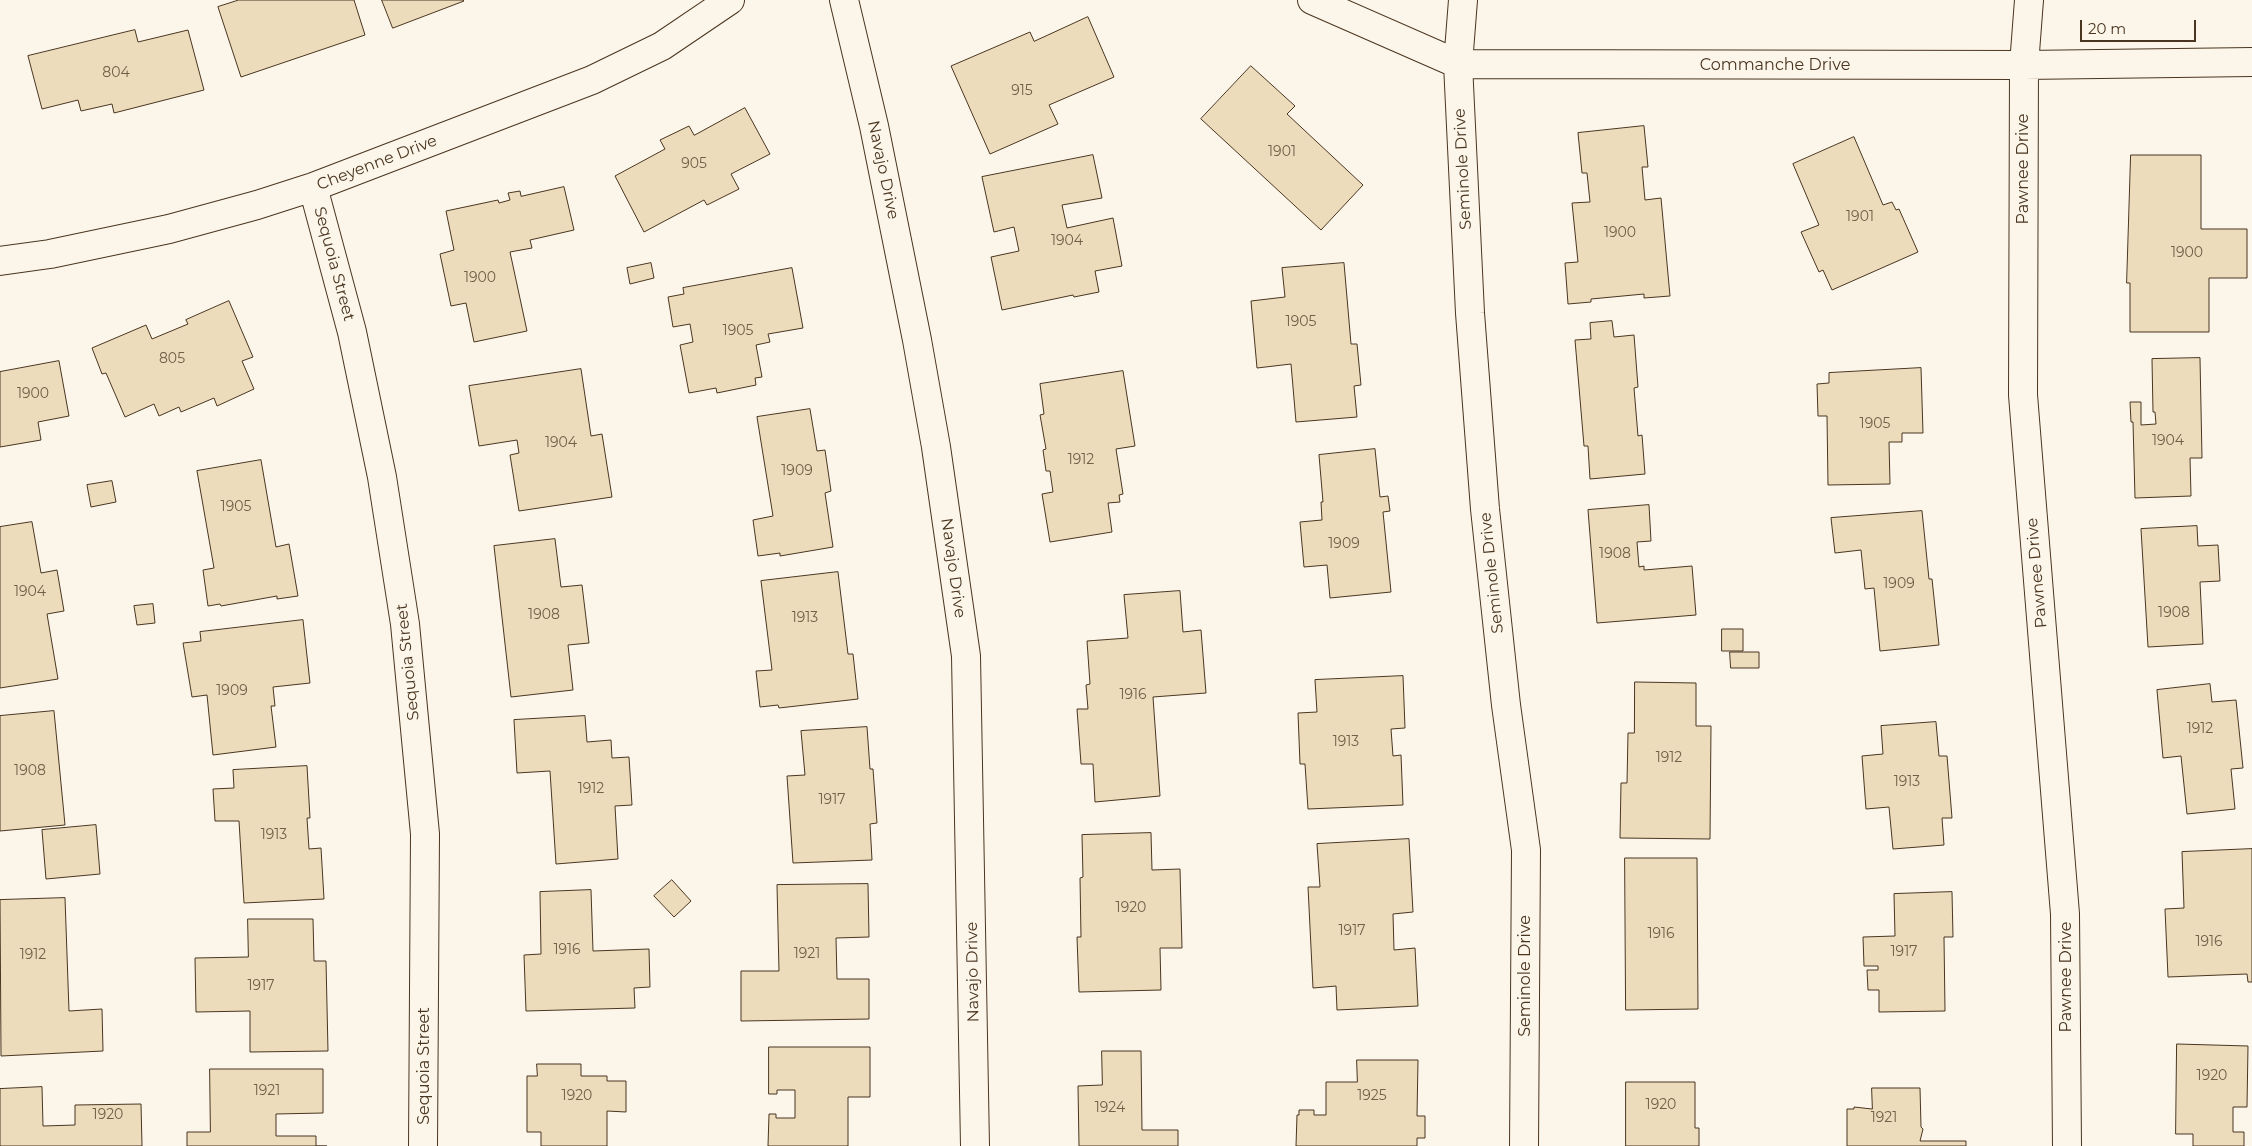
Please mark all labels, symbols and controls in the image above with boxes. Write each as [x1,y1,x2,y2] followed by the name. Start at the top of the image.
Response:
[2082,10,2198,42] scale bar
[2088,19,2126,38] text: 20 m
[1700,55,1850,75] street label: Commanche Drive
[102,65,130,81] house number: 804
[1011,83,1033,99] house number: 915
[1450,108,1476,230] street label: Seminole Drive
[2013,114,2033,224] street label: Pawnee Drive
[863,119,903,221] street label: Navajo Drive
[314,131,440,195] street label: Cheyenne Drive
[1268,144,1296,160] house number: 1901
[681,156,707,172] house number: 905
[310,205,358,323] street label: Sequoia Street
[1846,209,1874,225] house number: 1901
[1604,225,1636,241] house number: 1900
[1051,233,1083,249] house number: 1904
[2171,245,2203,261] house number: 1900
[464,270,496,286] house number: 1900
[1286,314,1316,330] house number: 1905
[723,323,753,339] house number: 1905
[159,351,185,367] house number: 805
[17,386,49,402] house number: 1900
[1860,416,1890,432] house number: 1905
[2152,433,2184,449] house number: 1904
[545,435,577,451] house number: 1904
[1068,452,1094,468] house number: 1912
[781,463,813,479] house number: 1909
[221,499,251,515] house number: 1905
[1476,511,1508,635] street label: Seminole Drive
[936,517,970,619] street label: Navajo Drive
[2023,517,2051,629] street label: Pawnee Drive
[1328,536,1360,552] house number: 1909
[1599,546,1631,562] house number: 1908
[1883,576,1915,592] house number: 1909
[14,584,46,600] house number: 1904
[392,603,424,721] street label: Sequoia Street
[2158,605,2190,621] house number: 1908
[528,607,560,623] house number: 1908
[792,610,818,626] house number: 1913
[216,683,248,699] house number: 1909
[1119,687,1147,703] house number: 1916
[2187,721,2213,737] house number: 1912
[1333,734,1359,750] house number: 1913
[1656,750,1682,766] house number: 1912
[14,763,46,779] house number: 1908
[1894,774,1920,790] house number: 1913
[578,781,604,797] house number: 1912
[819,792,845,808] house number: 1917
[261,827,287,843] house number: 1913
[1116,900,1146,916] house number: 1920
[1515,915,1535,1037] street label: Seminole Drive
[963,922,983,1022] street label: Navajo Drive
[2056,922,2076,1032] street label: Pawnee Drive
[1339,923,1365,939] house number: 1917
[1647,926,1675,942] house number: 1916
[2195,934,2223,950] house number: 1916
[553,942,581,958] house number: 1916
[1891,944,1917,960] house number: 1917
[794,946,820,962] house number: 1921
[20,947,46,963] house number: 1912
[248,978,274,994] house number: 1917
[414,1007,434,1125] street label: Sequoia Street
[2197,1068,2227,1084] house number: 1920
[254,1083,280,1099] house number: 1921
[562,1088,592,1104] house number: 1920
[1357,1088,1387,1104] house number: 1925
[1646,1097,1676,1113] house number: 1920
[1095,1100,1125,1116] house number: 1924
[93,1107,123,1123] house number: 1920
[1871,1110,1897,1126] house number: 1921

